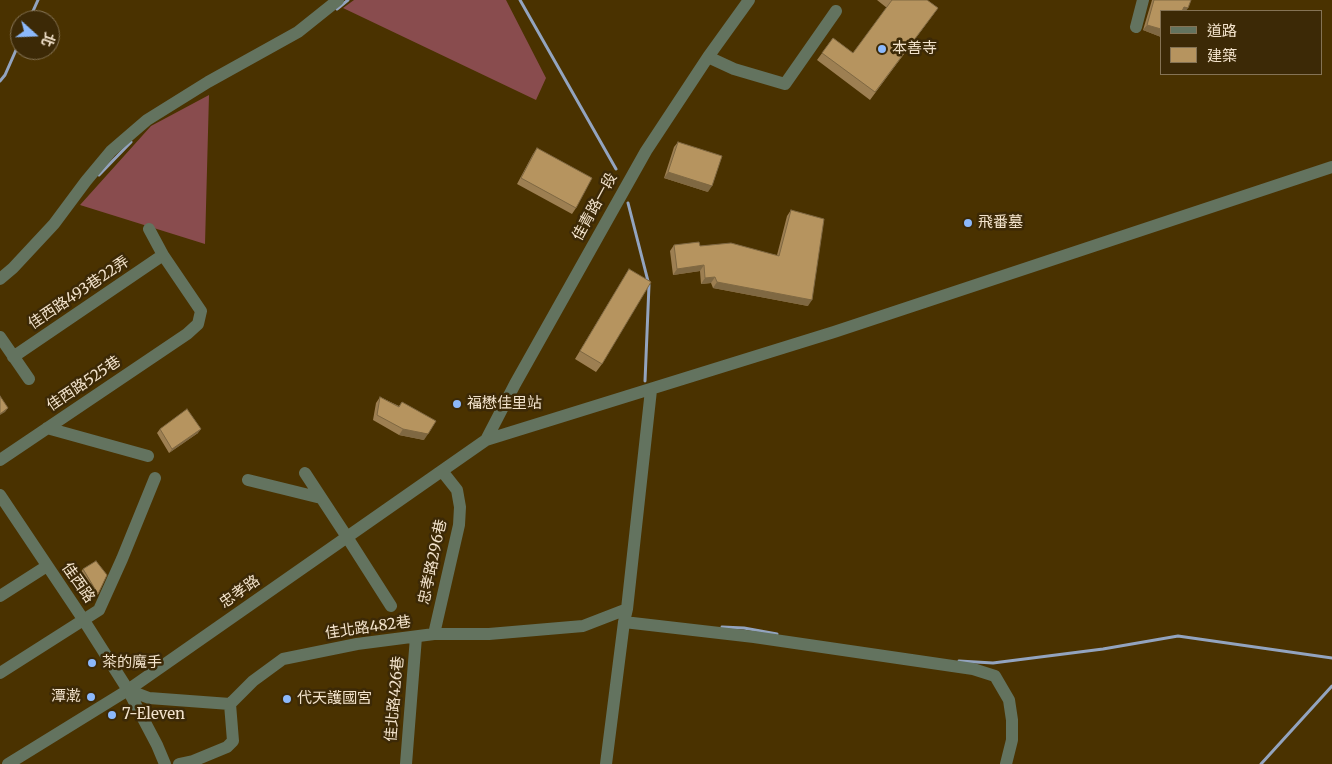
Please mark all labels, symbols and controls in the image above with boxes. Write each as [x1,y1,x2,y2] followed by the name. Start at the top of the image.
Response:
[10,10,60,60] north arrow
[1160,10,1322,75] legend
[1207,21,1237,40] text: 道路
[37,30,59,49] text: 北
[892,40,937,58] place label: 本善寺
[876,43,888,55] marker: 本善寺
[1207,46,1237,65] text: 建築
[569,170,621,244] street label: 佳青路一段
[978,214,1023,232] place label: 飛番墓
[962,217,974,229] marker: 飛番墓
[25,253,133,333] street label: 佳西路493巷22弄
[44,353,124,415] street label: 佳西路525巷
[467,395,542,413] place label: 福懋佳里站
[451,398,463,410] marker: 福懋佳里站
[415,518,451,606] street label: 忠孝路296巷
[58,559,98,607] street label: 佳西路
[216,572,264,612] street label: 忠孝路
[324,613,412,643] street label: 佳北路482巷
[102,654,162,672] place label: 茶的魔手
[382,655,408,743] street label: 佳北路426巷
[86,657,98,669] marker: 茶的魔手
[51,688,81,706] place label: 潭漧
[297,690,372,708] place label: 代天護國宮
[85,691,97,703] marker: 潭漧
[281,693,293,705] marker: 代天護國宮
[122,706,185,724] place label: 7-Eleven
[106,709,118,721] marker: 7-Eleven

